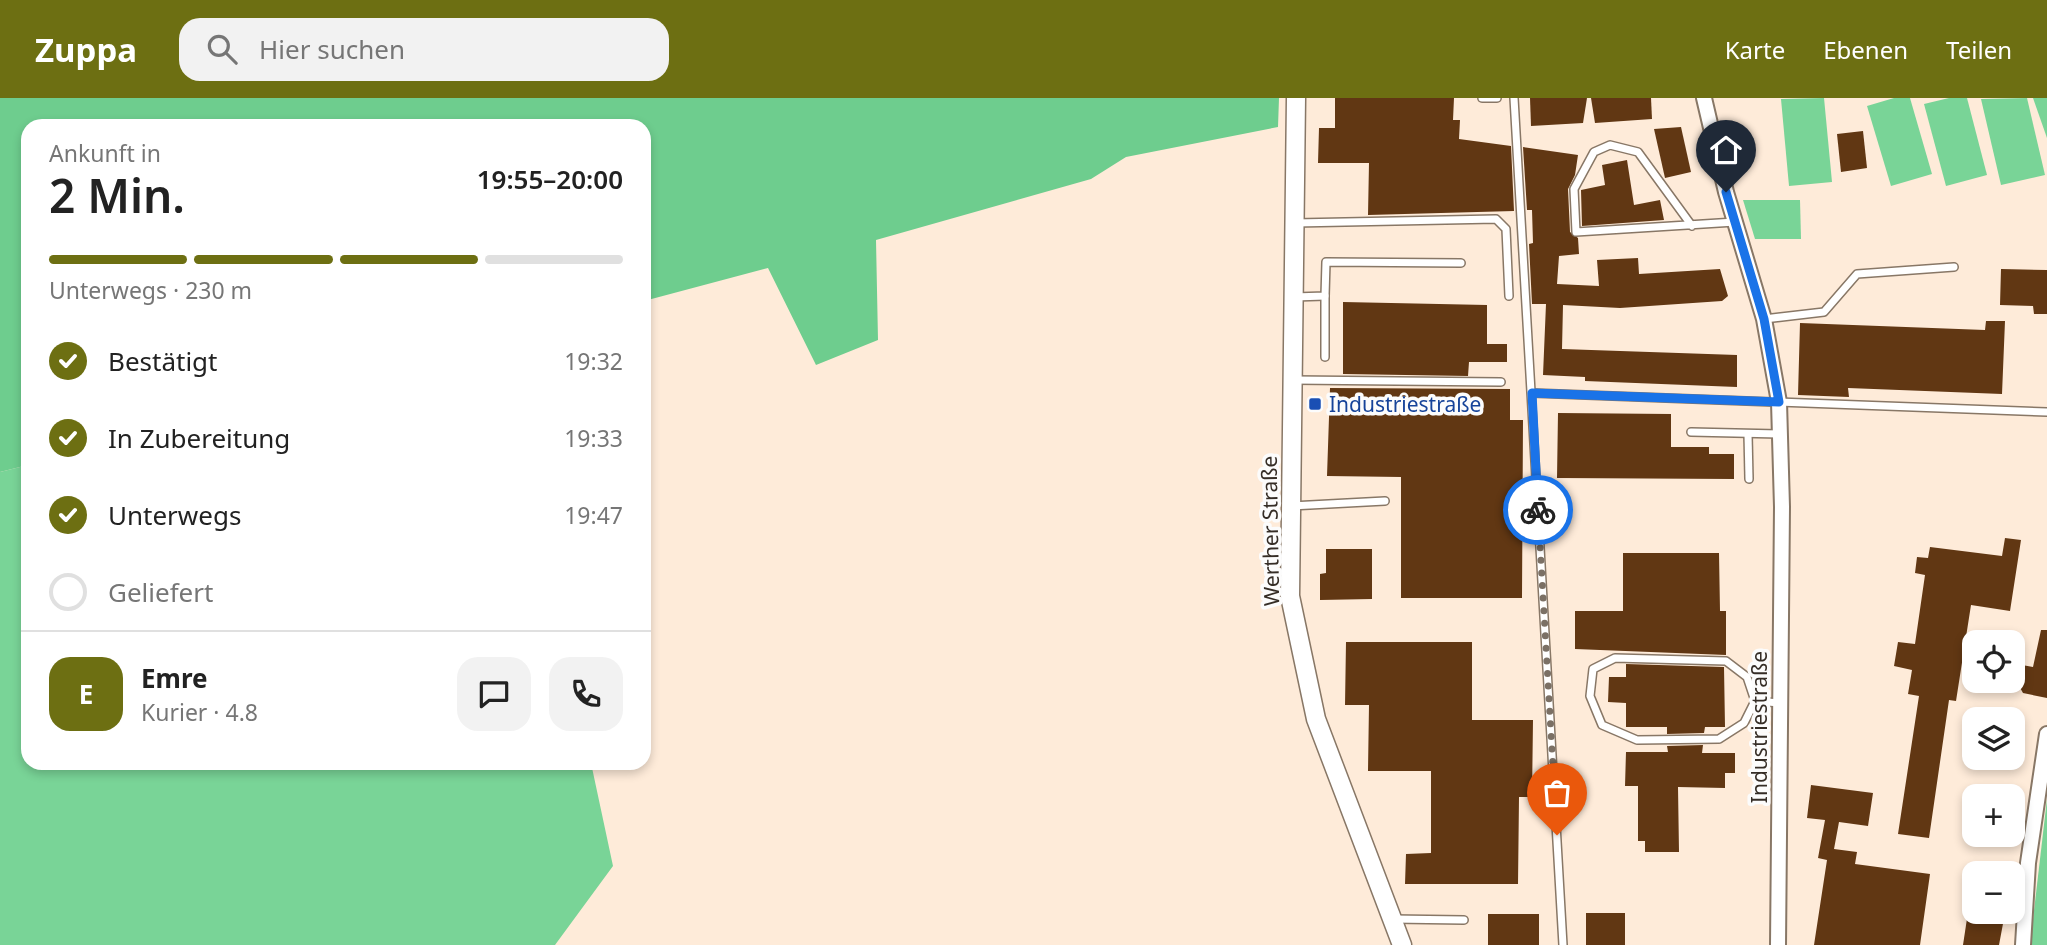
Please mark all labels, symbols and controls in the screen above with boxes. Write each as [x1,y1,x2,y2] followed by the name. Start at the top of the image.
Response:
[179,18,669,81] search box
[35,27,137,72] text: Zuppa
[203,30,241,68] icon: search
[259,31,405,67] text: Hier suchen
[1725,33,1785,66] text: Karte
[1823,33,1908,66] text: Ebenen
[1946,33,2012,66] text: Teilen
[1696,120,1756,192] pin
[1707,131,1745,169] icon: home
[49,137,161,169] text: Ankunft in
[477,161,623,197] text: 19:55–20:00
[49,164,185,226] text: 2 Min.
[49,274,252,306] text: Unterwegs · 230 m
[49,342,87,380] icon: check
[108,343,217,379] text: Bestätigt
[564,345,623,377] text: 19:32
[1329,390,1481,418] place label: Industriestraße
[1307,396,1323,412] marker: Industriestraße
[49,419,87,457] icon: check
[108,420,290,456] text: In Zubereitung
[564,422,623,454] text: 19:33
[1255,456,1285,606] street label: Werther Straße
[1503,475,1573,545] courier
[1519,491,1557,529] icon: bike
[49,496,87,534] icon: check
[108,497,241,533] text: Unterwegs
[564,499,623,531] text: 19:47
[108,574,213,610] text: Geliefert
[1962,630,2025,924] map controls
[1962,630,2025,693] button: locate
[1745,651,1773,803] street label: Industriestraße
[457,657,531,731] button: chat
[549,657,623,731] button: phone
[141,660,208,696] text: Emre
[79,676,93,712] text: E
[141,696,258,728] text: Kurier · 4.8
[1962,707,2025,770] button: layers
[1527,763,1587,835] pin
[1538,774,1576,812] icon: bag
[1962,784,2025,847] button: +
[1962,861,2025,924] button: −

